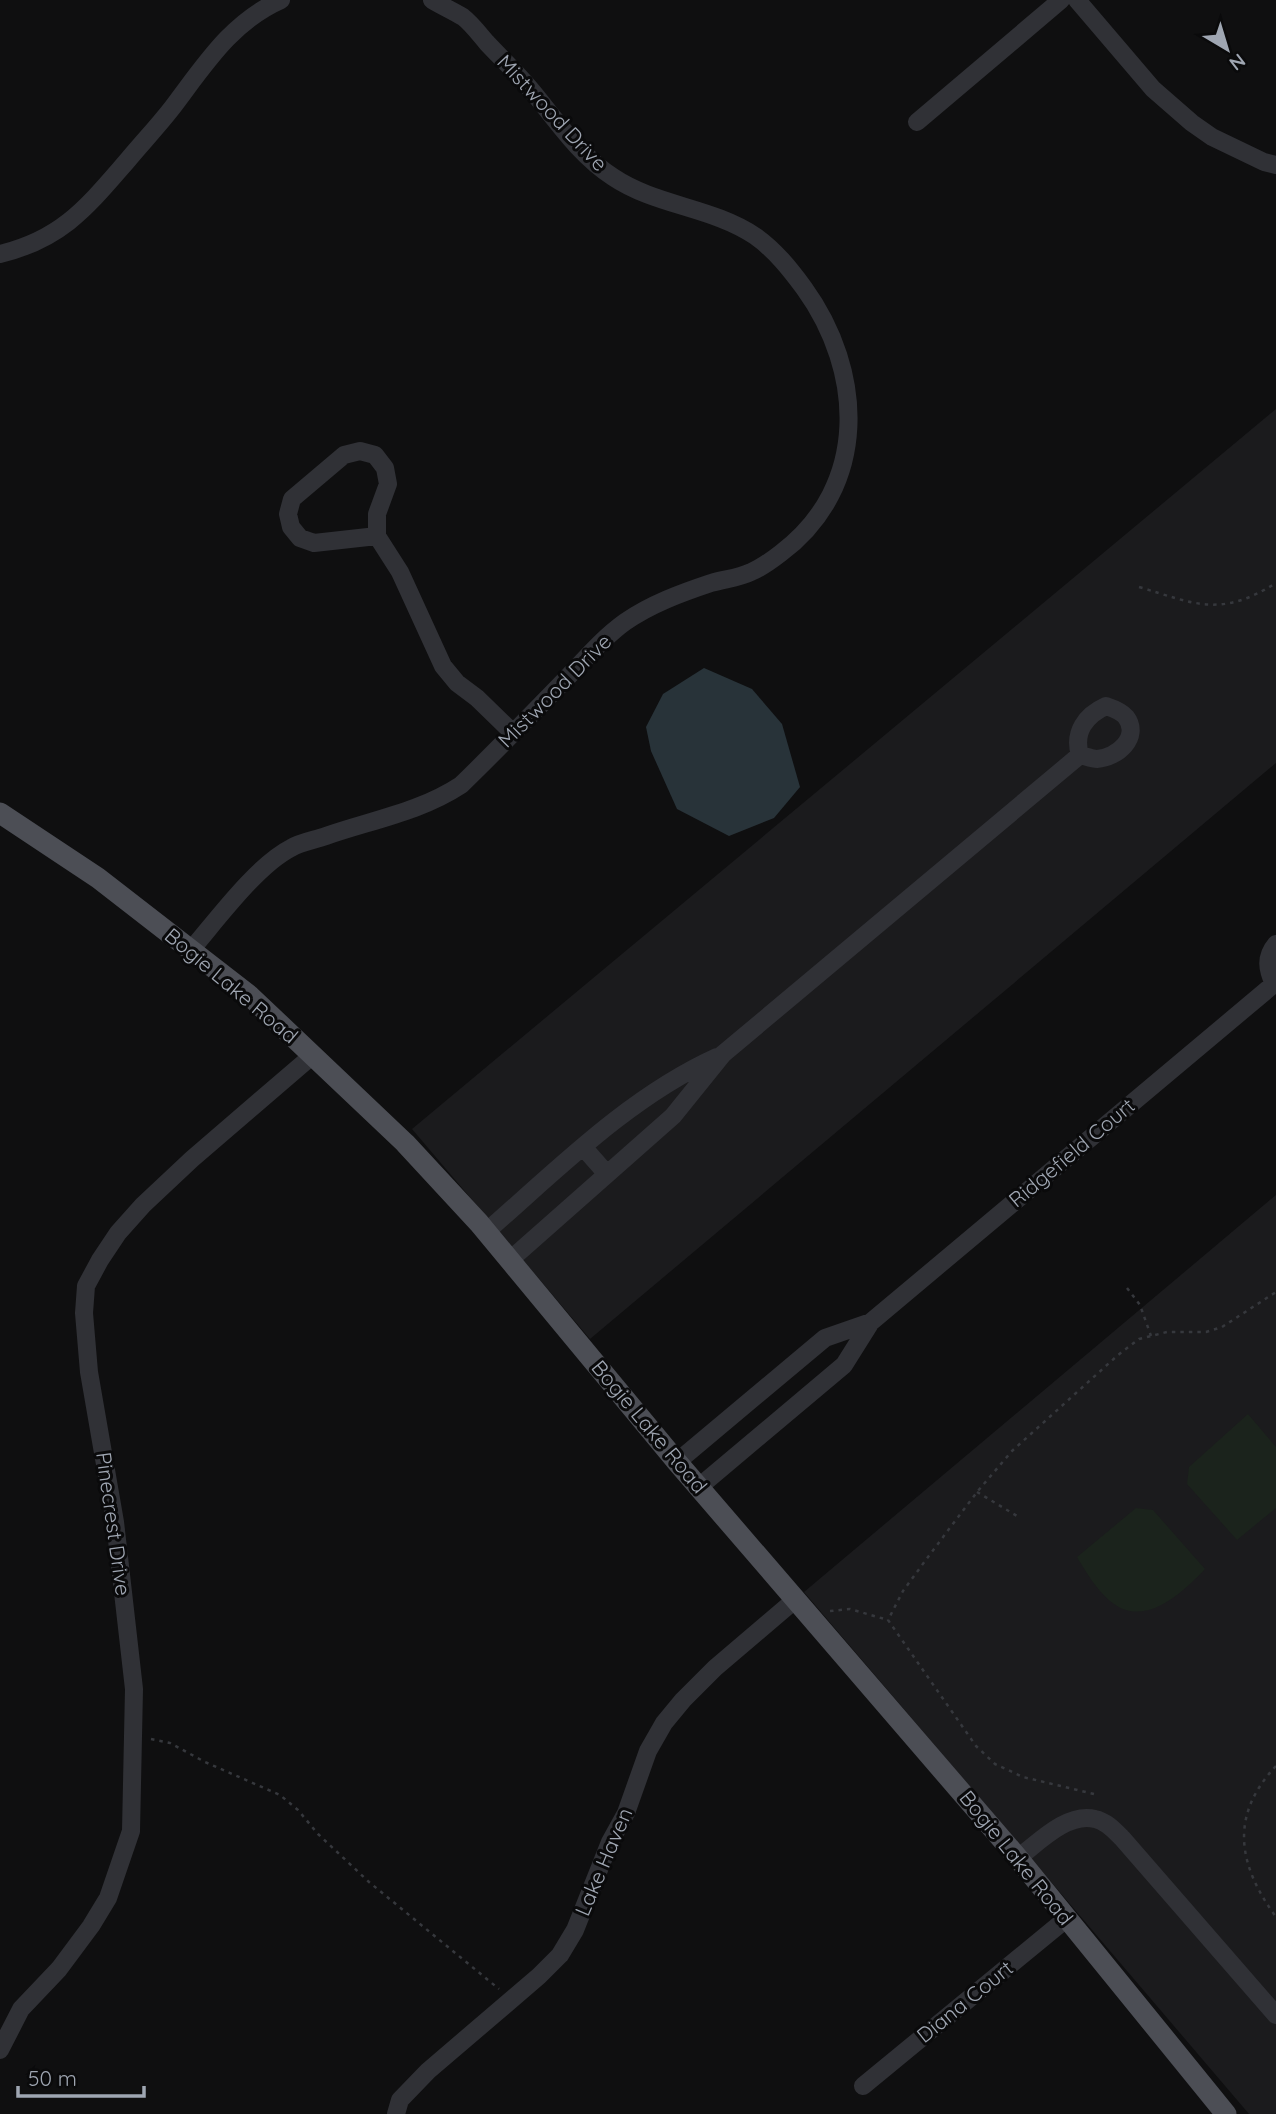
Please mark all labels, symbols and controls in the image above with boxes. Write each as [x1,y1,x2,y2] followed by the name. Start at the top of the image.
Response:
[1192,14,1262,84] north arrow
[492,49,613,176] street label: Mistwood Drive
[1225,49,1250,76] text: N
[492,628,616,752] street label: Mistwood Drive
[160,922,304,1049] street label: Bogie Lake Road
[1003,1092,1140,1212] street label: Ridgefield Court
[586,1354,713,1498] street label: Bogie Lake Road
[91,1450,137,1597] street label: Pinecrest Drive
[954,1785,1079,1930] street label: Bogie Lake Road
[569,1804,637,1920] street label: Lake Haven
[911,1954,1018,2048] street label: Diana Court
[18,2054,144,2098] scale bar
[28,2065,77,2091] text: 50 m

